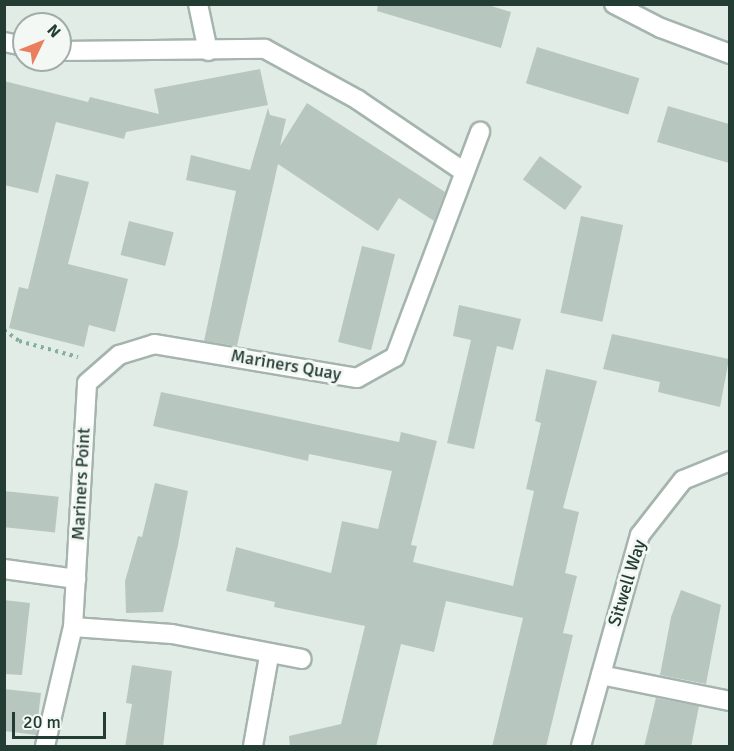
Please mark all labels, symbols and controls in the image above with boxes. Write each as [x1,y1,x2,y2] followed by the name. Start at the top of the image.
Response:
[12,12,72,72] north arrow
[43,20,65,42] text: N
[229,345,343,385] street label: Mariners Quay
[67,427,95,541] street label: Mariners Point
[604,537,650,629] street label: Sitwell Way
[15,700,110,738] scale bar
[23,711,61,733] text: 20 m

